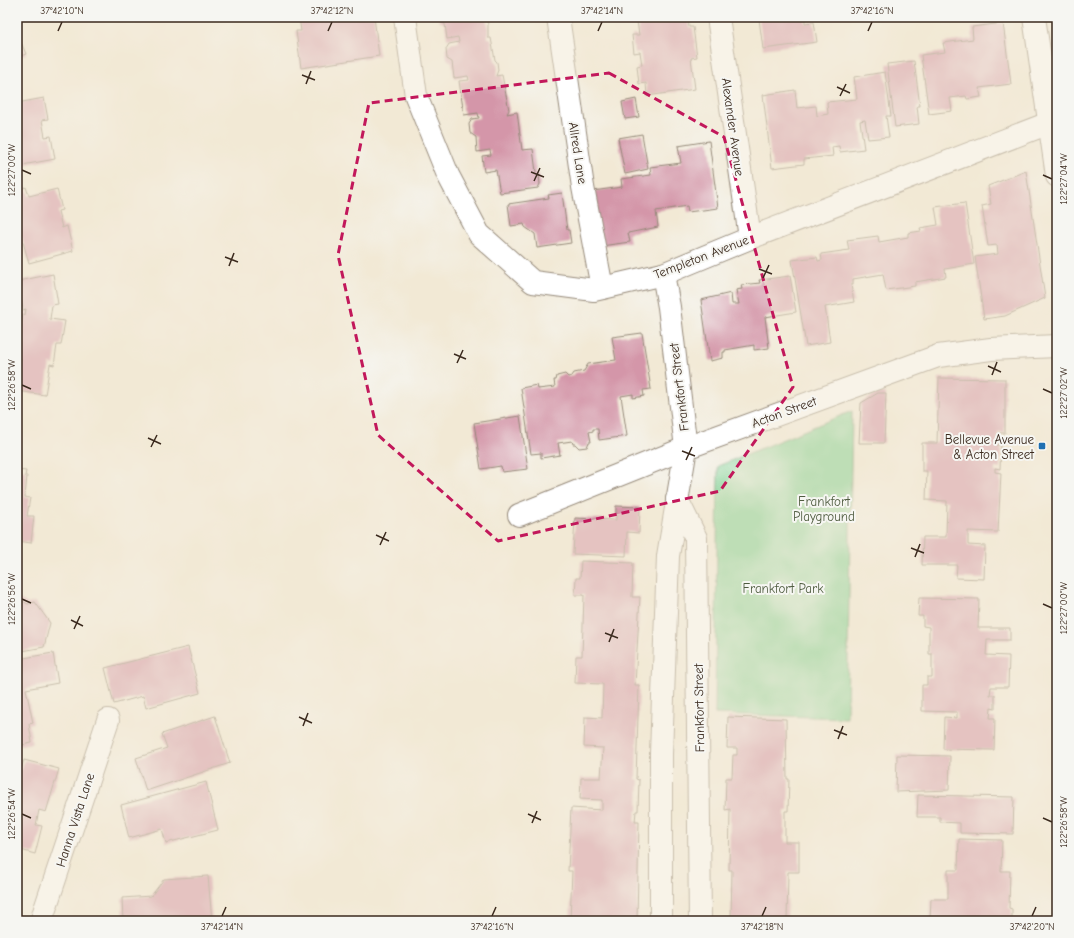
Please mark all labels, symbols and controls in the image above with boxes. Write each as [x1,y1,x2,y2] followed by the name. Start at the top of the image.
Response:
[40,5,84,17] text: 37°42'10"N
[311,5,353,17] text: 37°42'12"N
[581,5,623,17] text: 37°42'14"N
[851,5,894,17] text: 37°42'16"N
[719,77,747,178] street label: Alexander Avenue
[566,121,590,186] street label: Allred Lane
[6,143,18,196] text: 122°27'00"W
[1058,153,1070,205] text: 122°27'04"W
[651,232,751,282] street label: Templeton Avenue
[666,341,692,432] street label: Frankfort Street
[6,359,18,411] text: 122°26'58"W
[1058,367,1070,419] text: 122°27'02"W
[749,393,820,431] street label: Acton Street
[945,432,1035,462] place label: Bellevue Avenue & Acton Street
[1037,441,1047,451] marker: Bellevue Avenue & Acton Street
[793,494,855,524] park label: Frankfort Playground
[6,573,18,625] text: 122°26'56"W
[743,581,824,596] park label: Frankfort Park
[1058,581,1070,634] text: 122°27'00"W
[691,662,707,752] street label: Frankfort Street
[53,771,97,869] street label: Hanna Vista Lane
[6,788,18,840] text: 122°26'54"W
[1058,796,1070,848] text: 122°26'58"W
[201,921,243,933] text: 37°42'14"N
[471,921,514,933] text: 37°42'16"N
[741,921,783,933] text: 37°42'18"N
[1010,921,1054,933] text: 37°42'20"N

